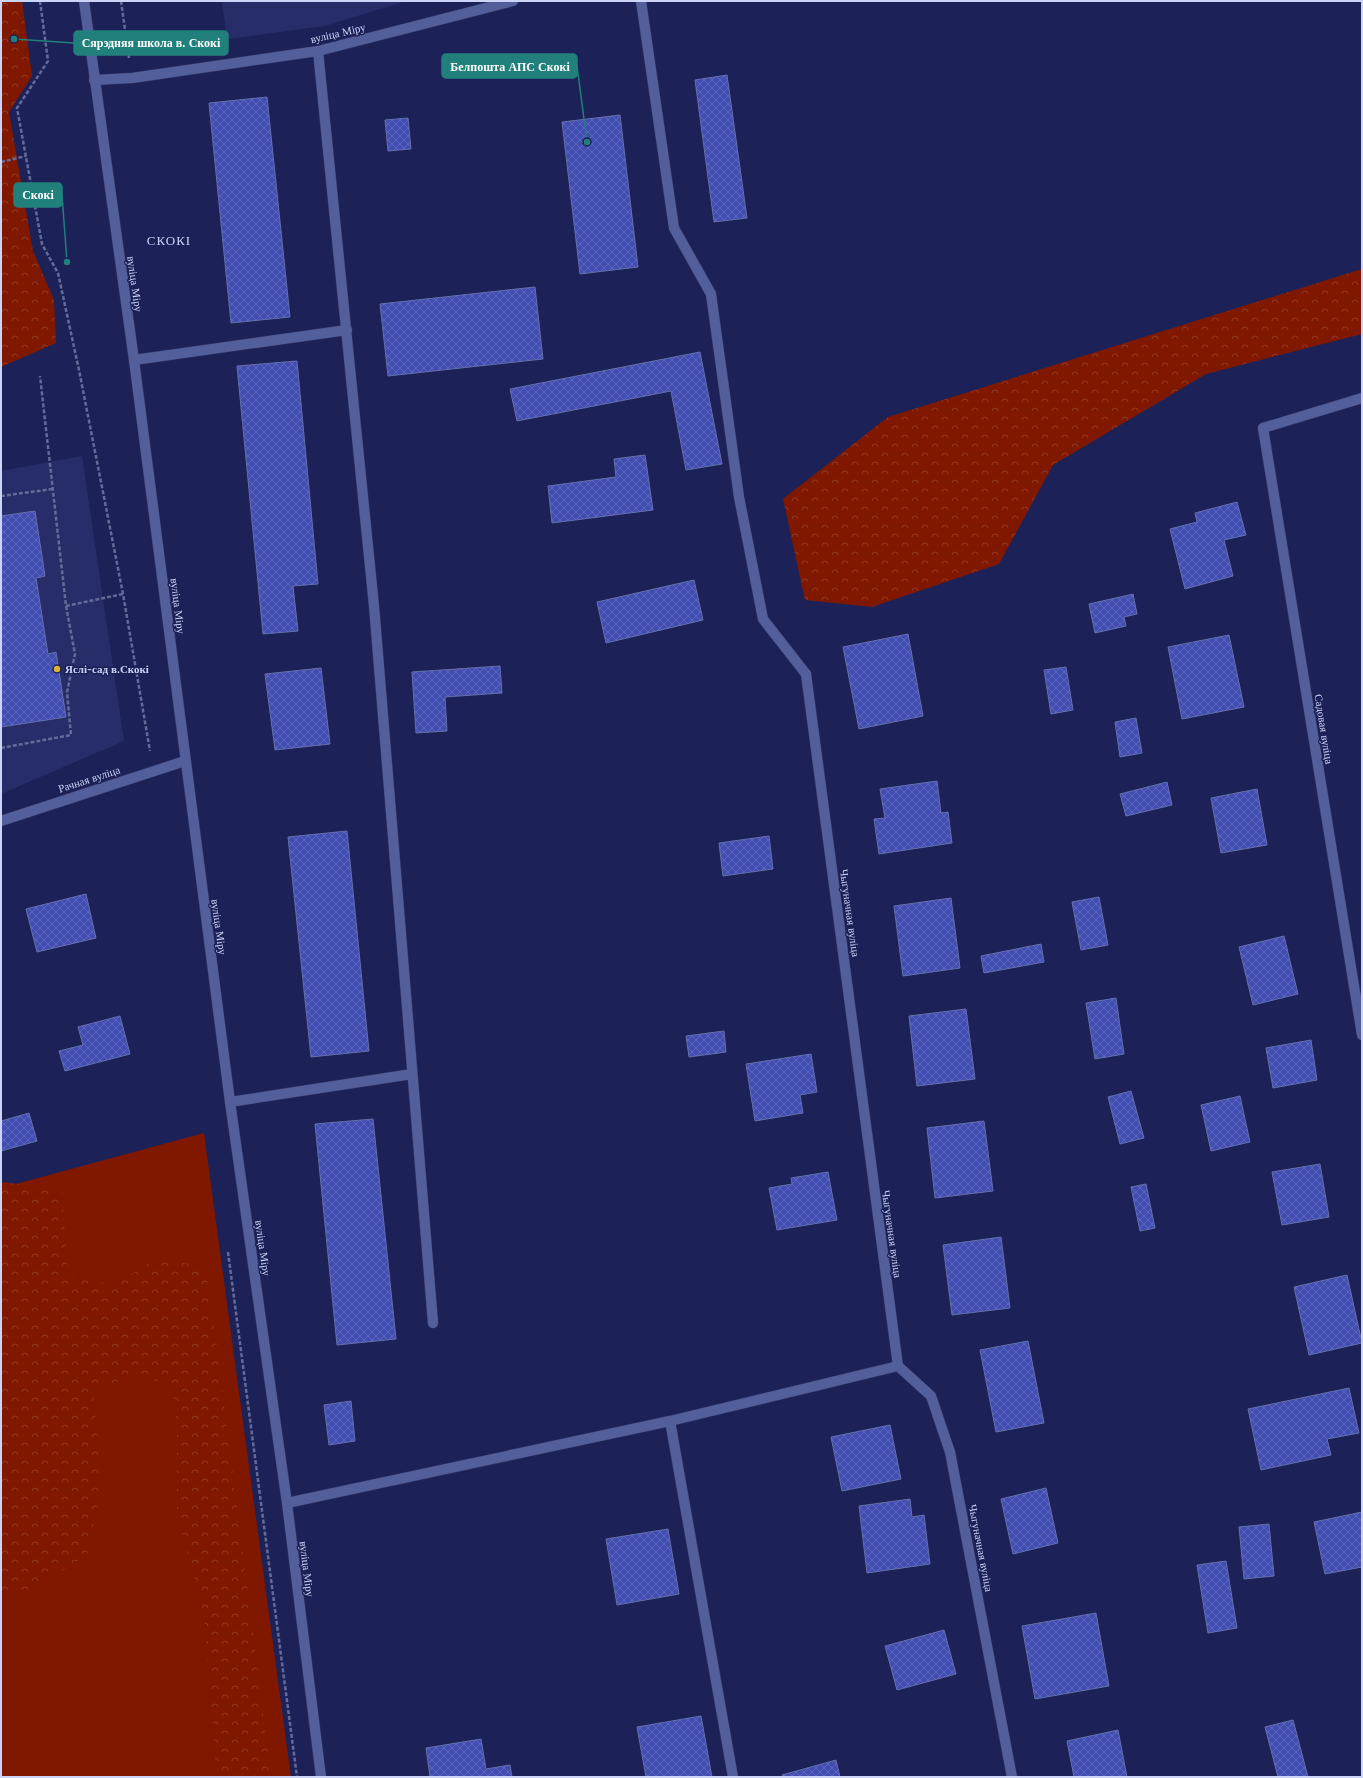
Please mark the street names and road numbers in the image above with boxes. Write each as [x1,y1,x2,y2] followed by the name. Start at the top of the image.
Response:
[309,20,367,46] street label: вуліца Міру
[124,255,146,313] street label: вуліца Міру
[168,577,188,635] street label: вуліца Міру
[1312,693,1336,765] street label: Садовая вуліца
[56,762,122,796] street label: Рачная вуліца
[837,868,863,958] street label: Чыгуначная вуліца
[208,898,230,956] street label: вуліца Міру
[879,1189,905,1279] street label: Чыгуначная вуліца
[252,1219,274,1277] street label: вуліца Міру
[966,1503,996,1593] street label: Чыгуначная вуліца
[297,1540,317,1598] street label: вуліца Міру

